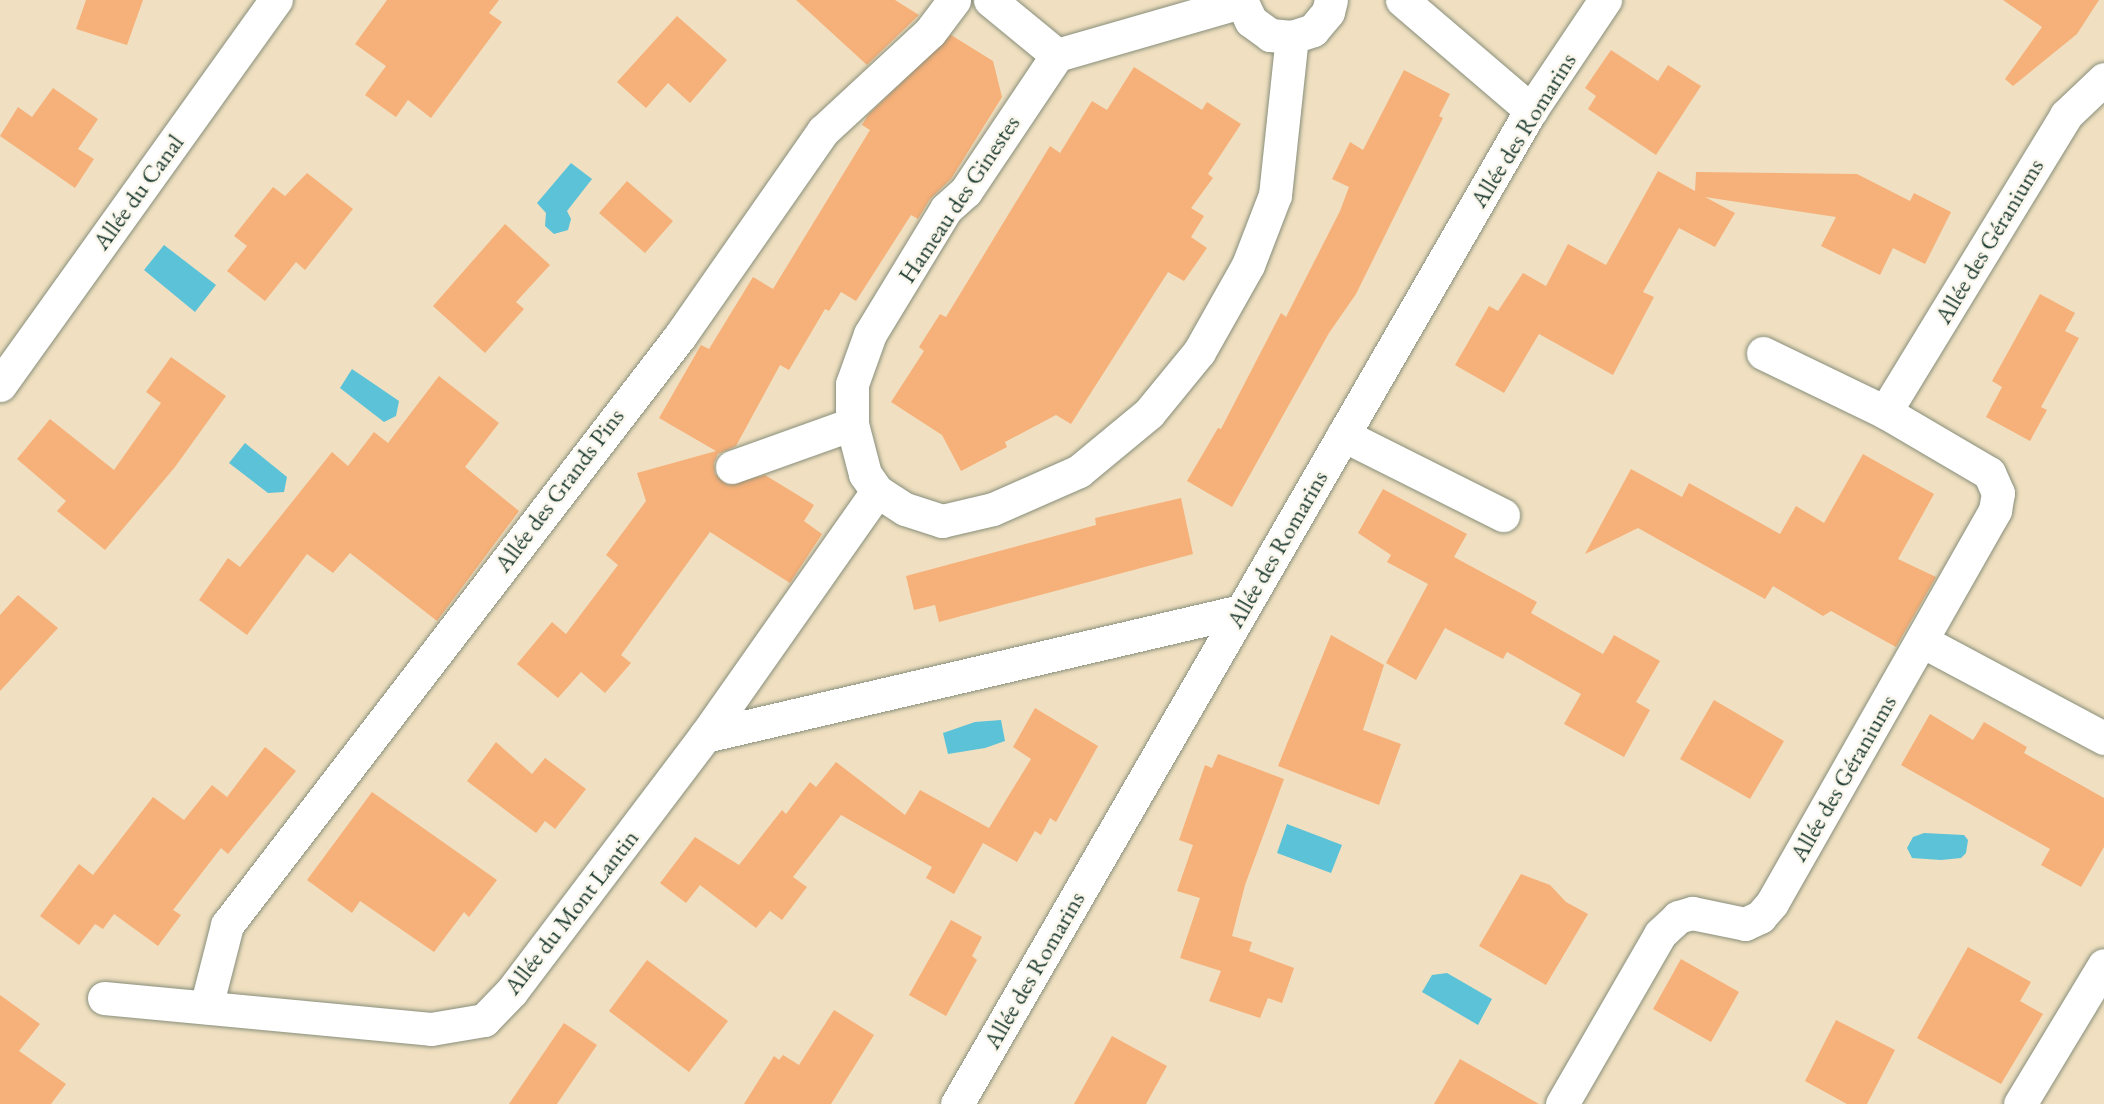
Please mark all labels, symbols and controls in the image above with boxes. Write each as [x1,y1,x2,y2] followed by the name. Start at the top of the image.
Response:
[1464,47,1582,213] street label: Allée des Romarins
[892,110,1026,288] street label: Hameau des Ginestes
[86,129,190,255] street label: Allée du Canal
[1928,153,2050,329] street label: Allée des Géraniums
[488,402,630,578] street label: Allée des Grands Pins
[1220,465,1334,633] street label: Allée des Romarins
[1784,690,1902,866] street label: Allée des Géraniums
[498,824,644,1000] street label: Allée du Mont Lantin
[977,886,1091,1054] street label: Allée des Romarins

